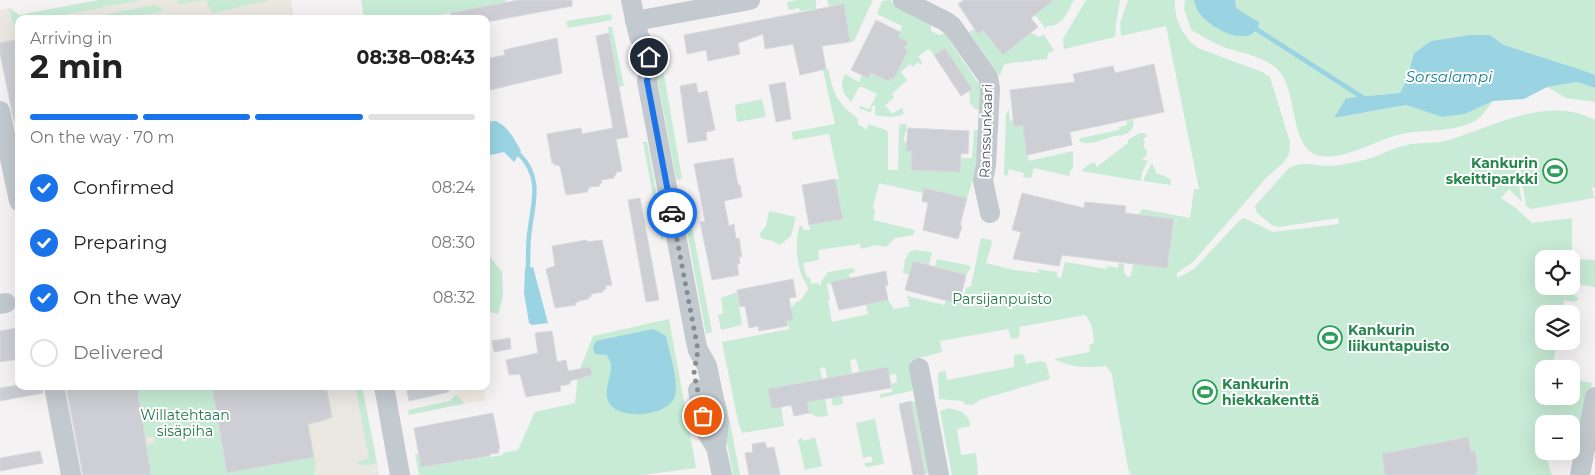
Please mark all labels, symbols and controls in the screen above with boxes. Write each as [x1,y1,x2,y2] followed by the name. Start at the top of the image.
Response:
[30,29,112,48] text: Arriving in
[628,36,670,78] pin
[635,43,663,71] icon: home
[357,46,475,69] text: 08:38–08:43
[30,47,123,86] text: 2 min
[1406,67,1493,86] water label: Sorsalampi
[975,84,997,178] street label: Ranssunkaari
[30,128,174,147] text: On the way · 70 m
[1446,154,1538,188] place label: Kankurin skeittiparkki
[1542,158,1568,184] sports icon: Kankurin skeittiparkki
[30,174,58,202] icon: check
[73,176,174,199] text: Confirmed
[432,178,475,197] text: 08:24
[647,188,697,238] courier
[658,199,686,227] icon: car
[30,229,58,257] icon: check
[73,231,168,254] text: Preparing
[431,233,475,252] text: 08:30
[1535,250,1580,460] map controls
[1535,250,1580,295] button: locate
[30,284,58,312] icon: check
[73,286,181,309] text: On the way
[433,288,475,307] text: 08:32
[952,290,1052,308] park label: Parsijanpuisto
[1535,305,1580,350] button: layers
[1348,321,1449,355] place label: Kankurin liikuntapuisto
[1317,325,1343,351] sports icon: Kankurin liikuntapuisto
[73,341,164,364] text: Delivered
[1535,360,1580,405] button: +
[1222,375,1319,409] place label: Kankurin hiekkakenttä
[1192,379,1218,405] sports icon: Kankurin hiekkakenttä
[682,395,724,437] pin
[689,402,717,430] icon: bag
[140,406,230,440] park label: Willatehtaan sisäpiha
[1535,415,1580,460] button: −

